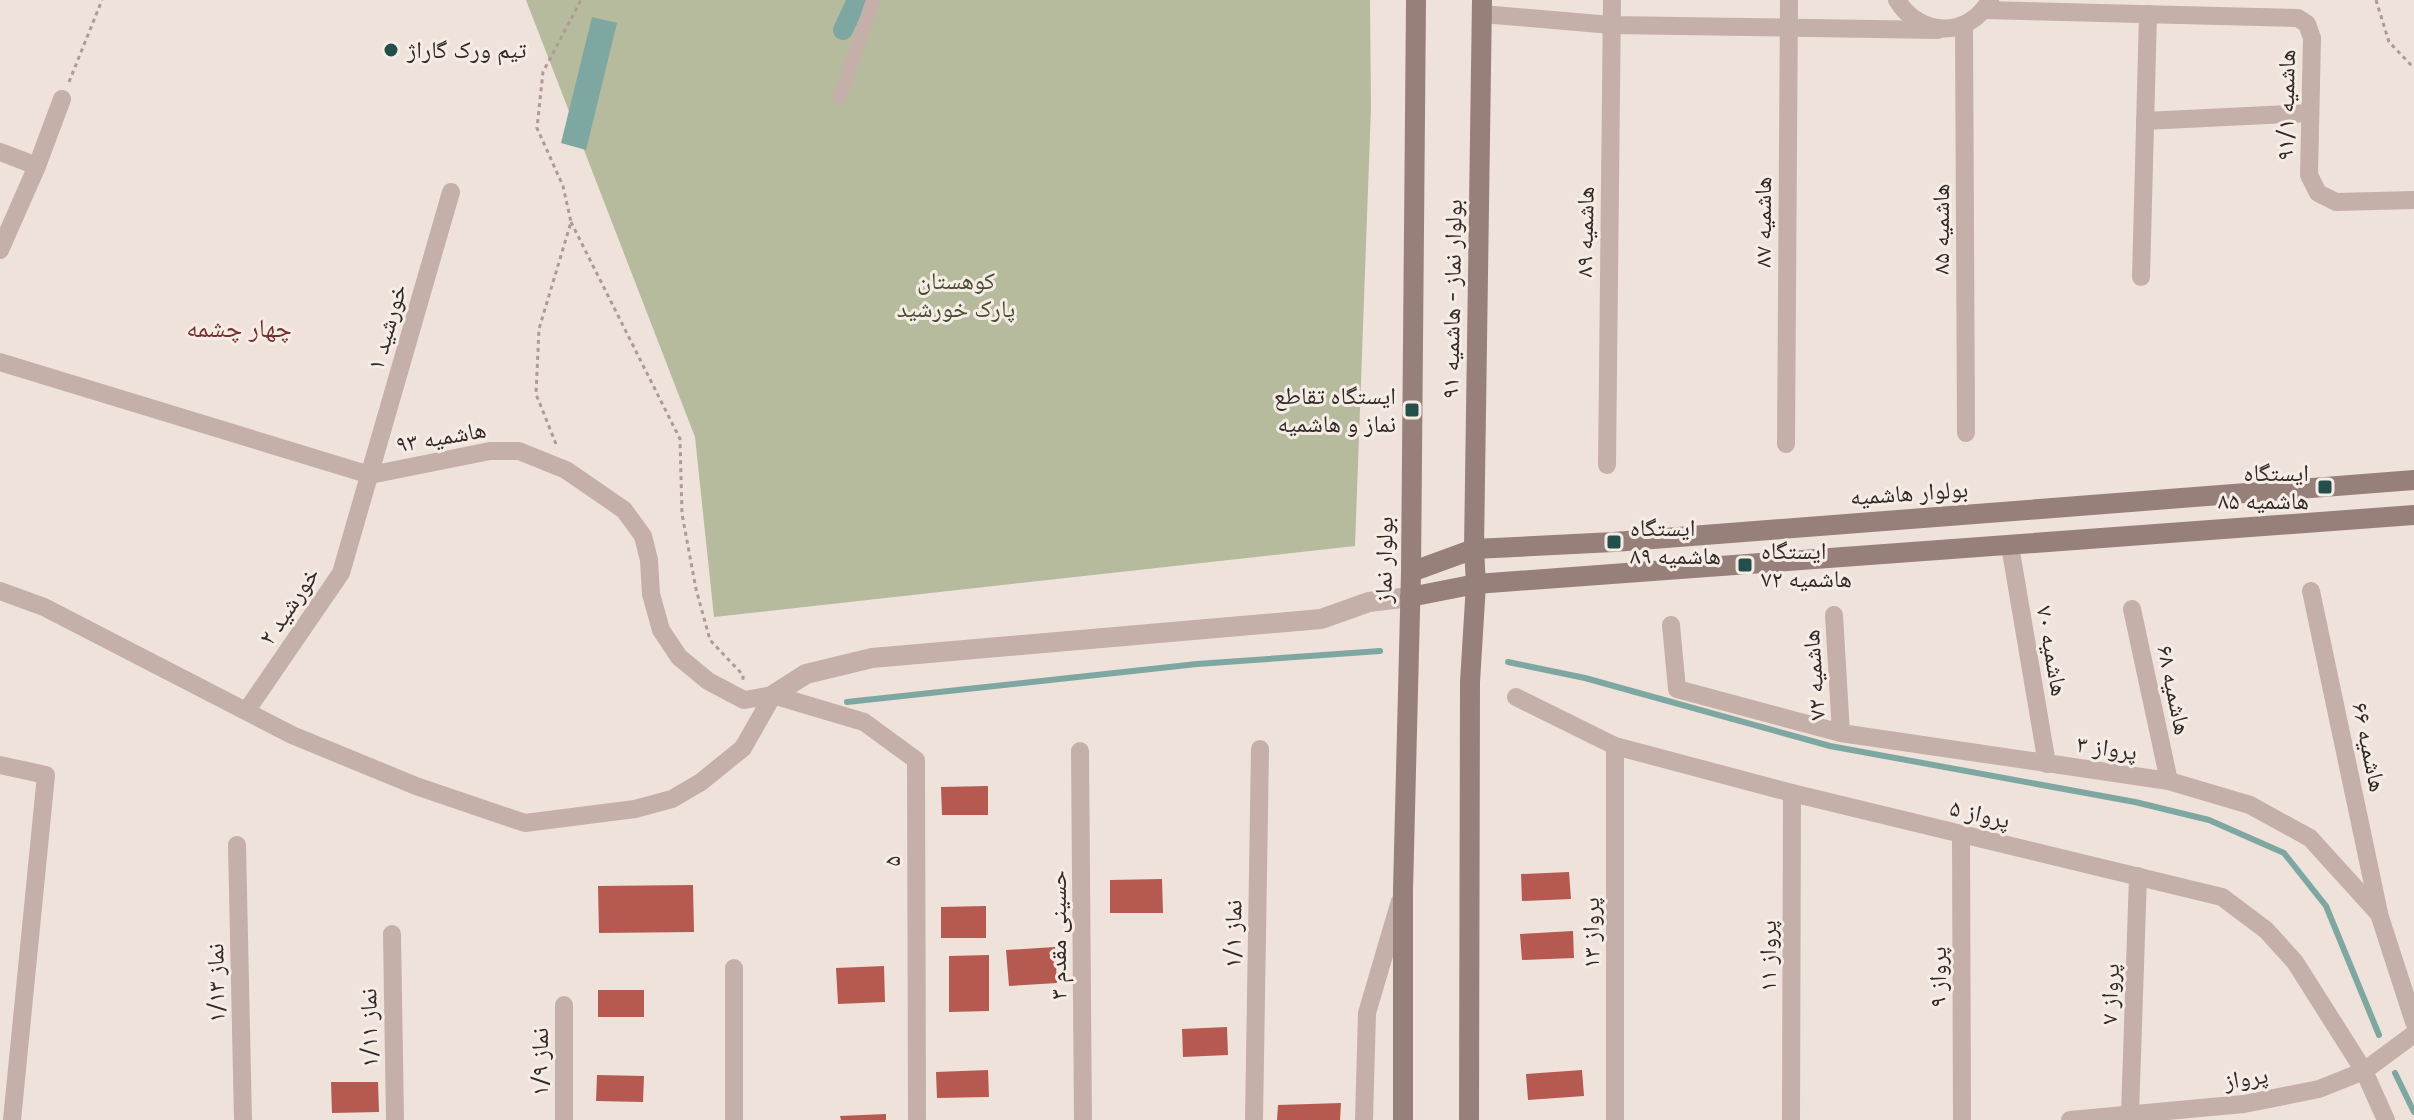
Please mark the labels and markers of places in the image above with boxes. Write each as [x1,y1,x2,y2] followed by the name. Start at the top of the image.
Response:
[406,35,527,66] place label: تیم ورک گاراژ
[382,41,400,59] marker: تیم ورک گاراژ
[1274,381,1396,438] place label: ایستگاه تقاطع نماز و هاشمیه
[1403,401,1421,419] marker: ایستگاه تقاطع نماز و هاشمیه
[2218,458,2309,515] place label: ایستگاه هاشمیه ۸۵
[2316,478,2334,496] marker: ایستگاه هاشمیه ۸۵
[1630,513,1721,570] place label: ایستگاه هاشمیه ۸۹
[1605,533,1623,551] marker: ایستگاه هاشمیه ۸۹
[1761,536,1852,593] place label: ایستگاه هاشمیه ۷۲
[1736,556,1754,574] marker: ایستگاه هاشمیه ۷۲

